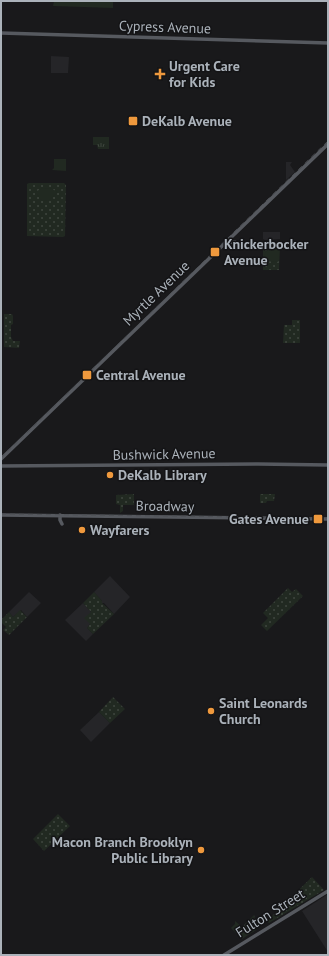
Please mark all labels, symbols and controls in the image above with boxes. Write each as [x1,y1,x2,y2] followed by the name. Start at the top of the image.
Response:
[119,16,211,38] street label: Cypress Avenue
[169,57,240,91] place label: Urgent Care for Kids
[154,68,166,80] marker: Urgent Care for Kids
[142,112,232,130] place label: DeKalb Avenue
[127,115,139,127] marker: DeKalb Avenue
[224,235,308,269] place label: Knickerbocker Avenue
[209,246,221,258] marker: Knickerbocker Avenue
[119,257,193,329] street label: Myrtle Avenue
[96,366,186,384] place label: Central Avenue
[81,369,93,381] marker: Central Avenue
[112,444,216,464] street label: Bushwick Avenue
[118,466,207,484] place label: DeKalb Library
[105,470,115,480] marker: DeKalb Library
[136,496,195,516] street label: Broadway
[229,510,309,528] place label: Gates Avenue
[312,513,324,525] marker: Gates Avenue
[90,521,149,539] place label: Wayfarers
[77,525,87,535] marker: Wayfarers
[219,694,307,728] place label: Saint Leonards Church
[206,706,216,716] marker: Saint Leonards Church
[52,833,193,867] place label: Macon Branch Brooklyn Public Library
[196,845,206,855] marker: Macon Branch Brooklyn Public Library
[232,885,308,941] street label: Fulton Street

